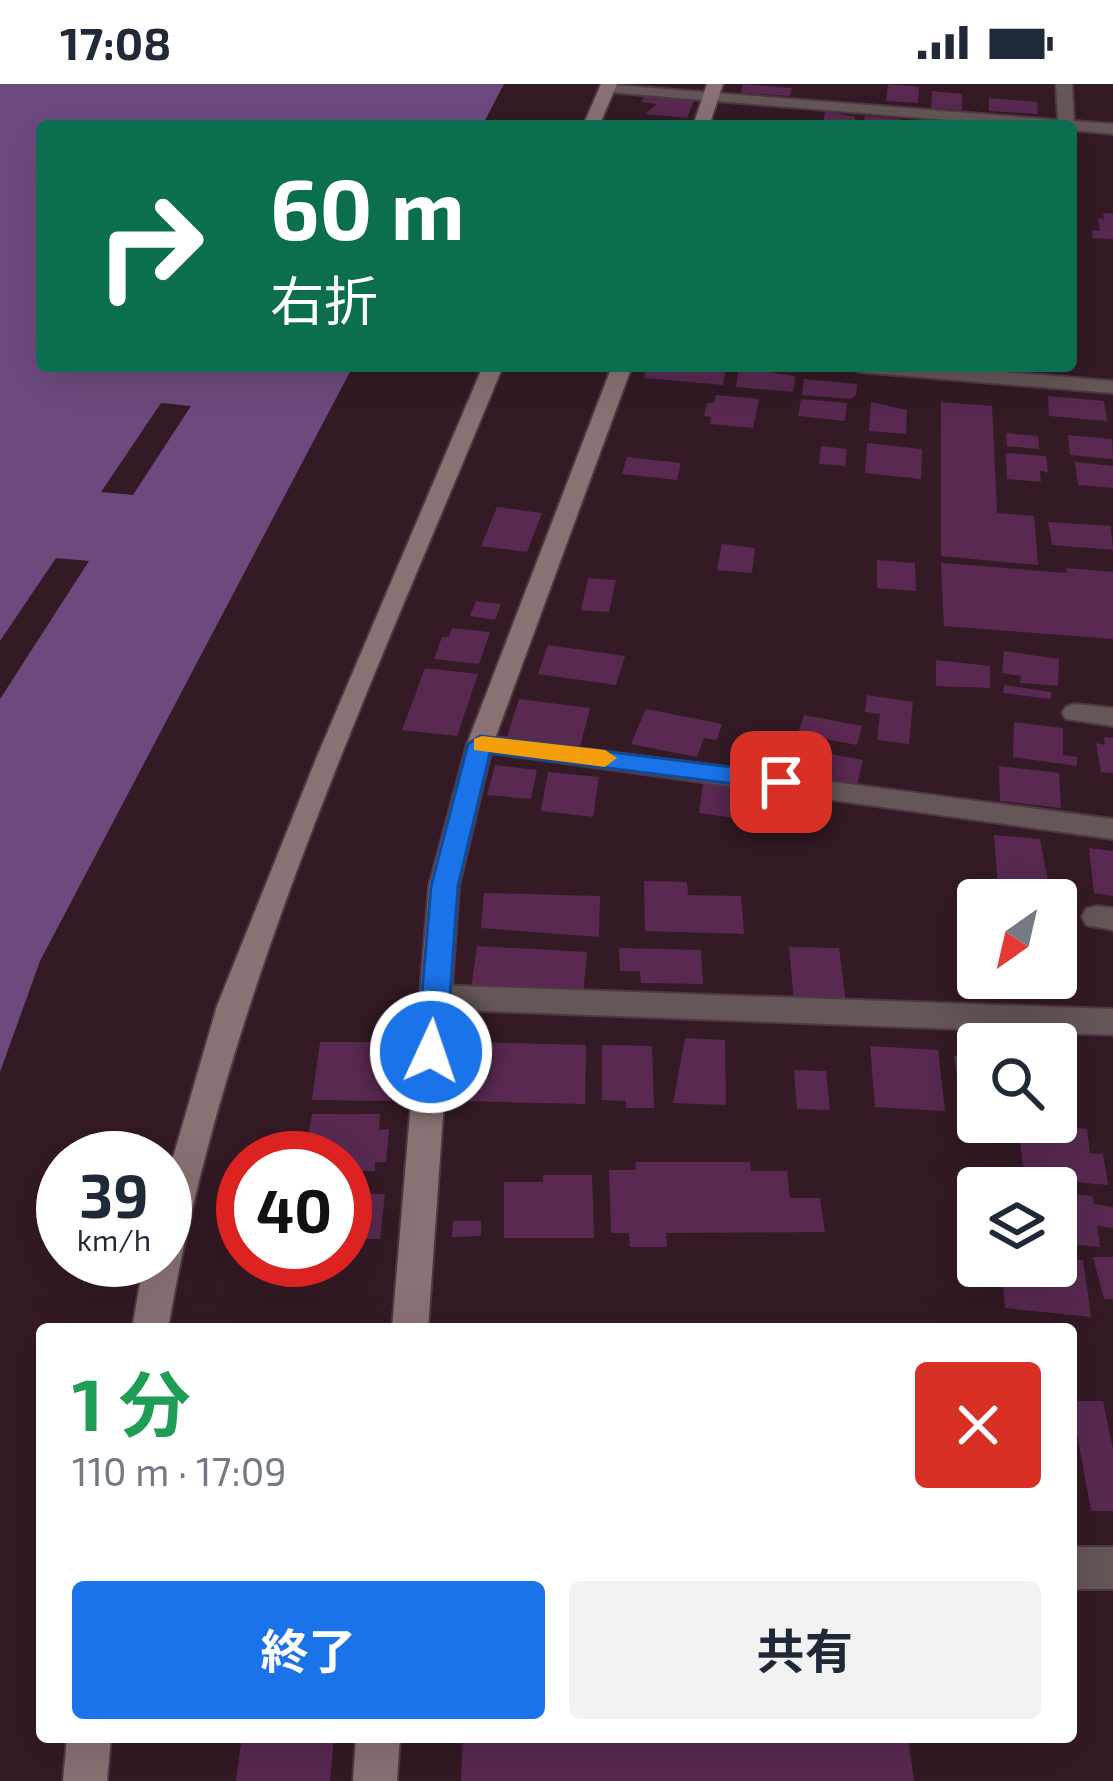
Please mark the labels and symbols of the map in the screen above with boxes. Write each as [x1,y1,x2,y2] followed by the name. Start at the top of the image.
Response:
[730,731,832,833] pin
[957,879,1077,999] north arrow
[368,989,494,1115] position arrow
[216,1131,372,1287] speed limit sign: 40

